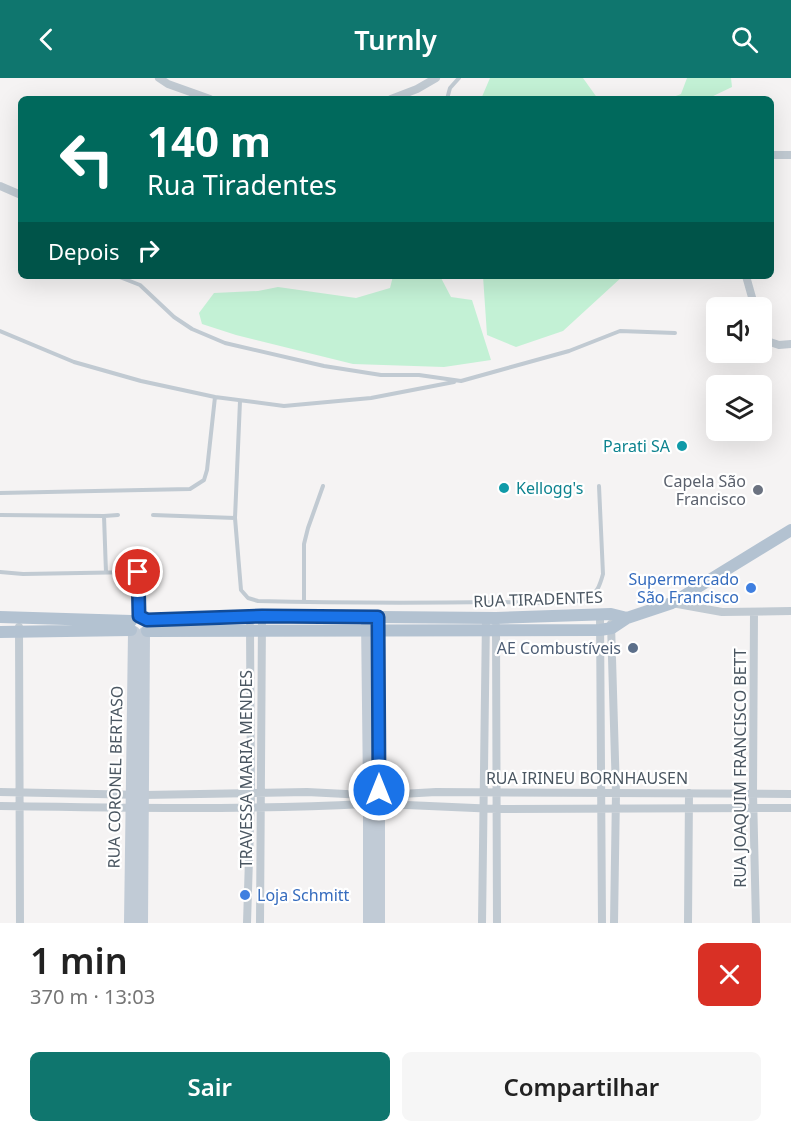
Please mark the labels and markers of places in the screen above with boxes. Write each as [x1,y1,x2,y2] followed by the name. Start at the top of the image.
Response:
[603,435,671,457] place label: Parati SA
[675,439,689,453] marker: Parati SA
[663,470,746,510] place label: Capela São Francisco
[516,477,583,499] place label: Kellogg's
[497,481,511,495] marker: Kellogg's
[751,483,765,497] marker: Capela São Francisco
[112,546,163,597] pin
[628,568,739,608] place label: Supermercado São Francisco
[744,581,758,595] marker: Supermercado São Francisco
[497,637,621,659] place label: AE Combustíveis
[626,641,640,655] marker: AE Combustíveis
[257,884,350,906] place label: Loja Schmitt
[238,888,252,902] marker: Loja Schmitt

